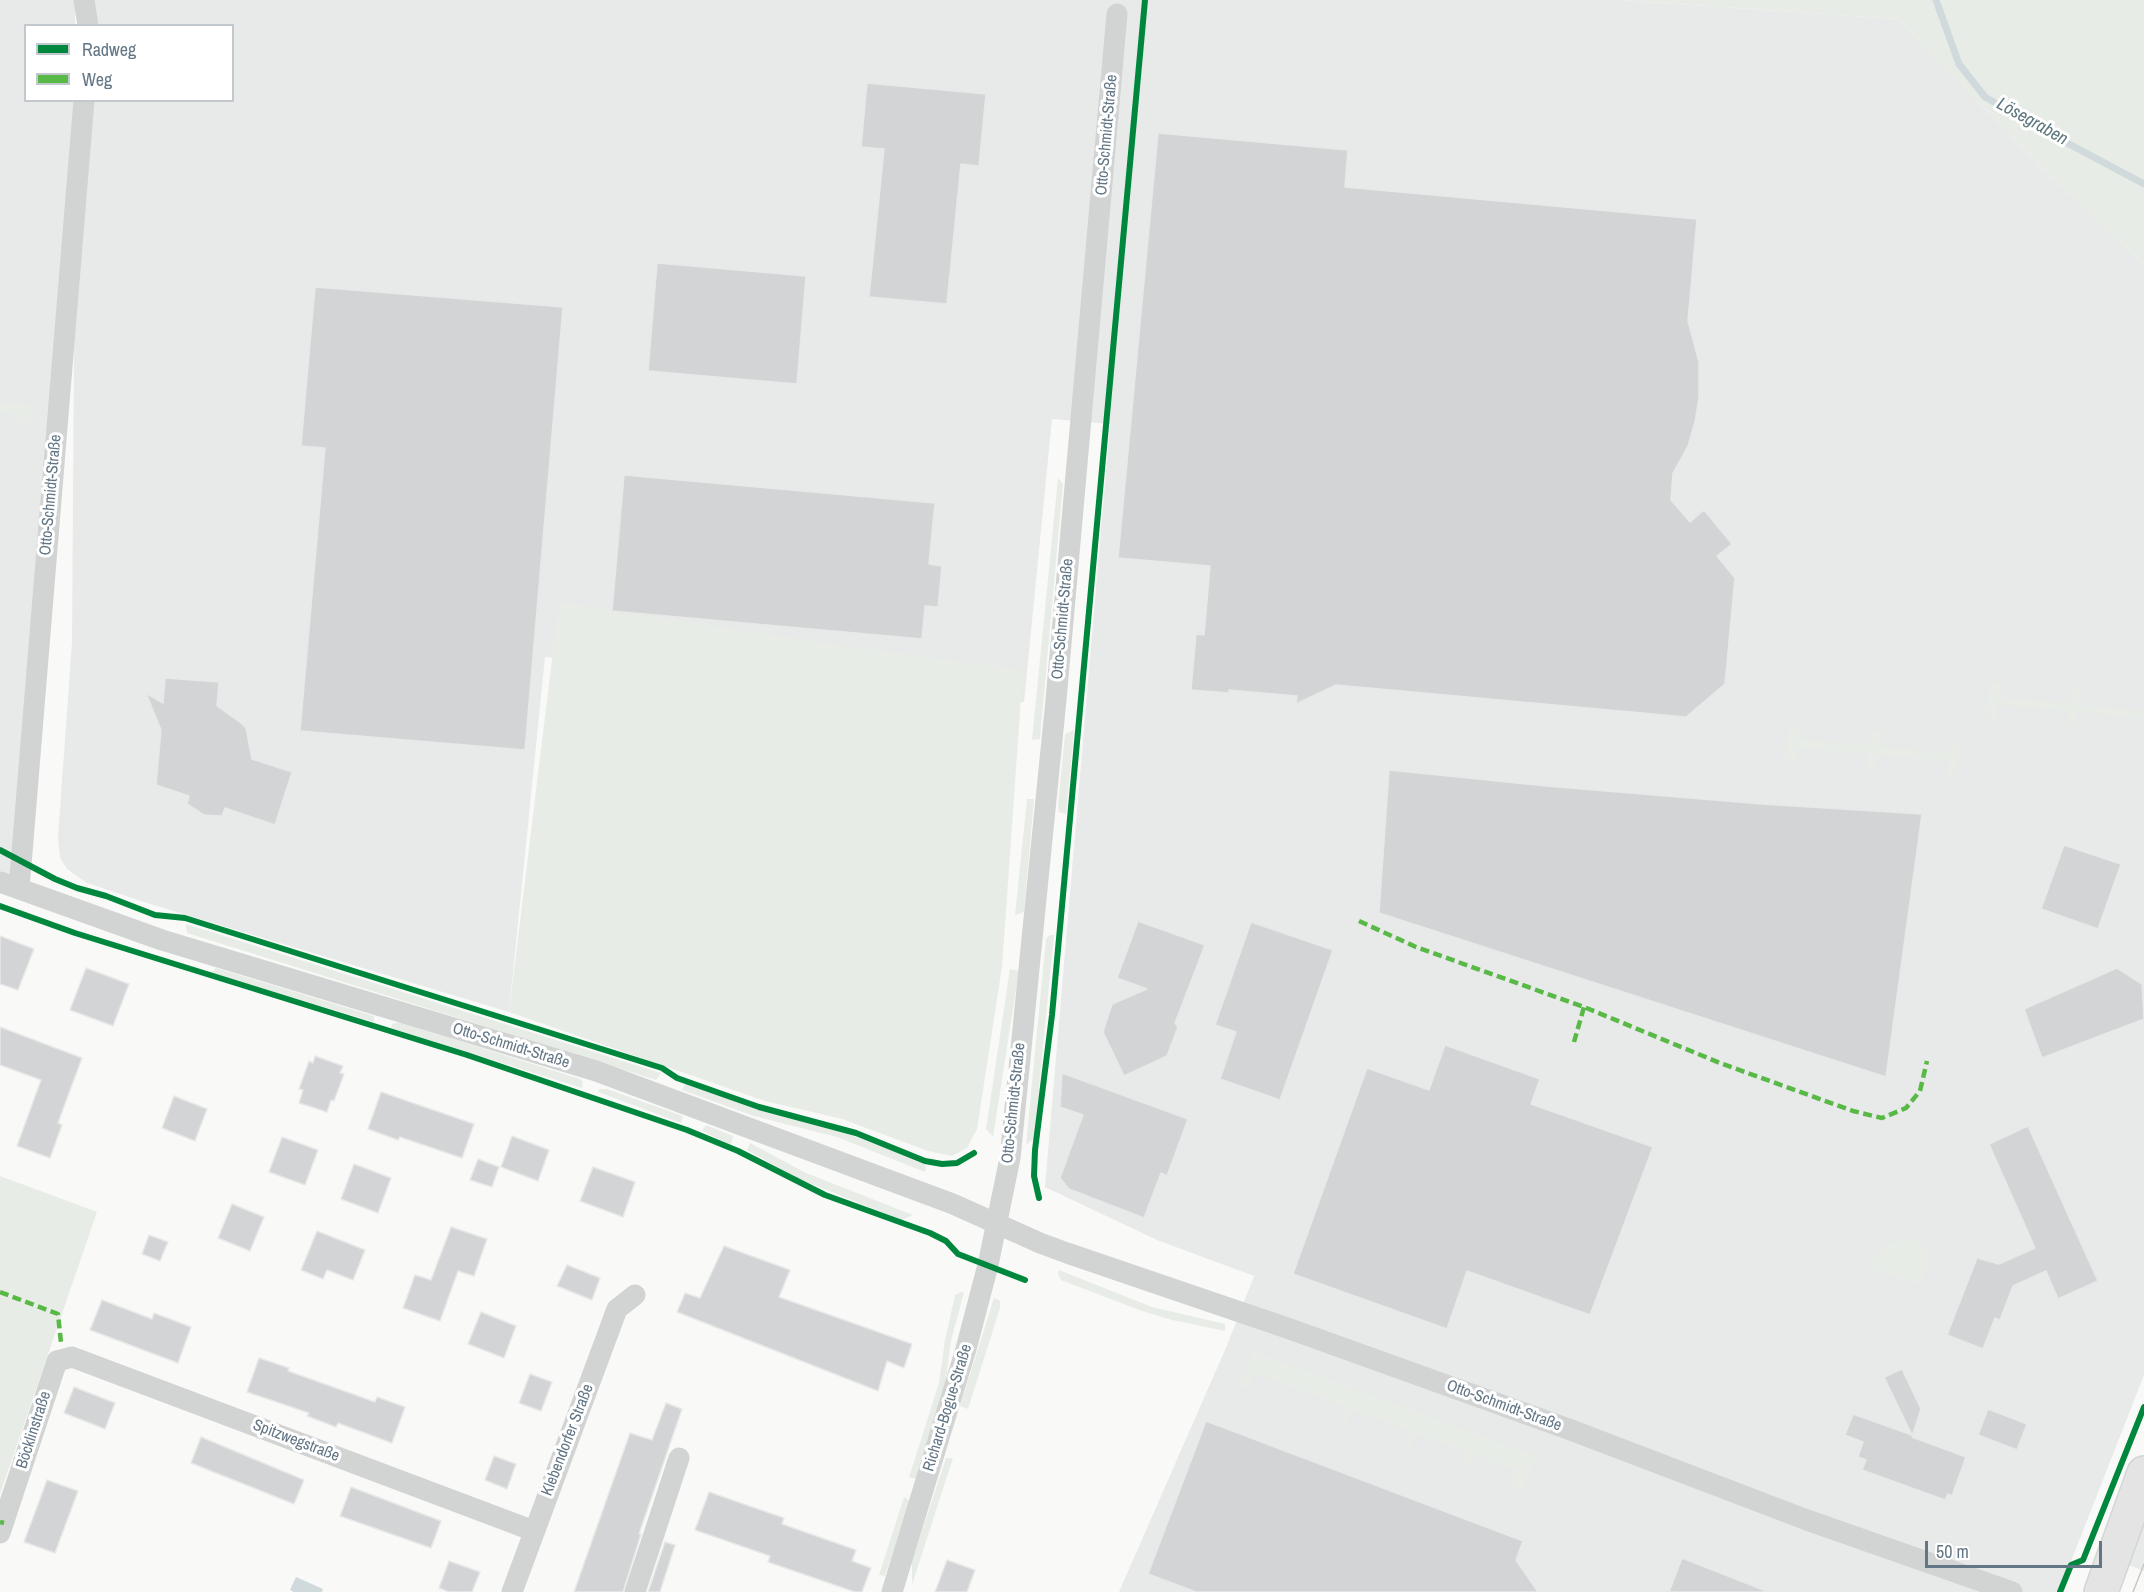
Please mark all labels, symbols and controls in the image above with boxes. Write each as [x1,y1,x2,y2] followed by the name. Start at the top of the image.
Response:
[24,24,234,102] legend
[82,37,136,62] text: Radweg
[82,67,112,92] text: Weg
[1092,74,1122,196] street label: Otto-Schmidt-Straße
[1993,94,2071,150] water label: Lösegraben
[36,434,66,556] street label: Otto-Schmidt-Straße
[1048,558,1078,680] street label: Otto-Schmidt-Straße
[450,1019,572,1073] street label: Otto-Schmidt-Straße
[998,1042,1030,1164] street label: Otto-Schmidt-Straße
[920,1342,976,1474] street label: Richard-Bogue-Straße
[1444,1376,1564,1436] street label: Otto-Schmidt-Straße
[538,1381,598,1499] street label: Klebendorfer Straße
[12,1389,56,1471] street label: Böcklinstraße
[250,1416,342,1466] street label: Spitzwegstraße
[1928,1529,2105,1567] scale bar
[1936,1539,1969,1564] text: 50 m

